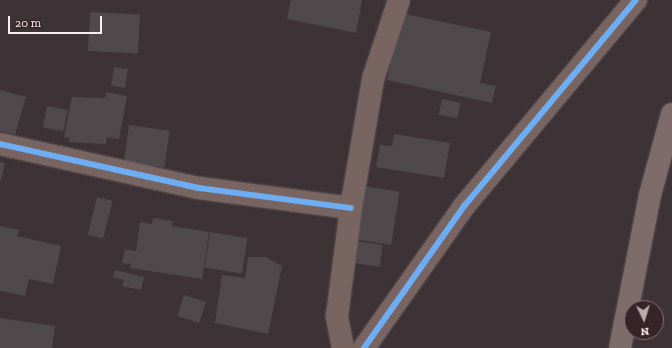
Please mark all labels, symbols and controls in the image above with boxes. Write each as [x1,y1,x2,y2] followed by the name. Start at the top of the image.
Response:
[10,8,104,34] scale bar
[15,16,41,30] text: 20 m
[624,300,664,340] north arrow
[640,325,649,338] text: N

